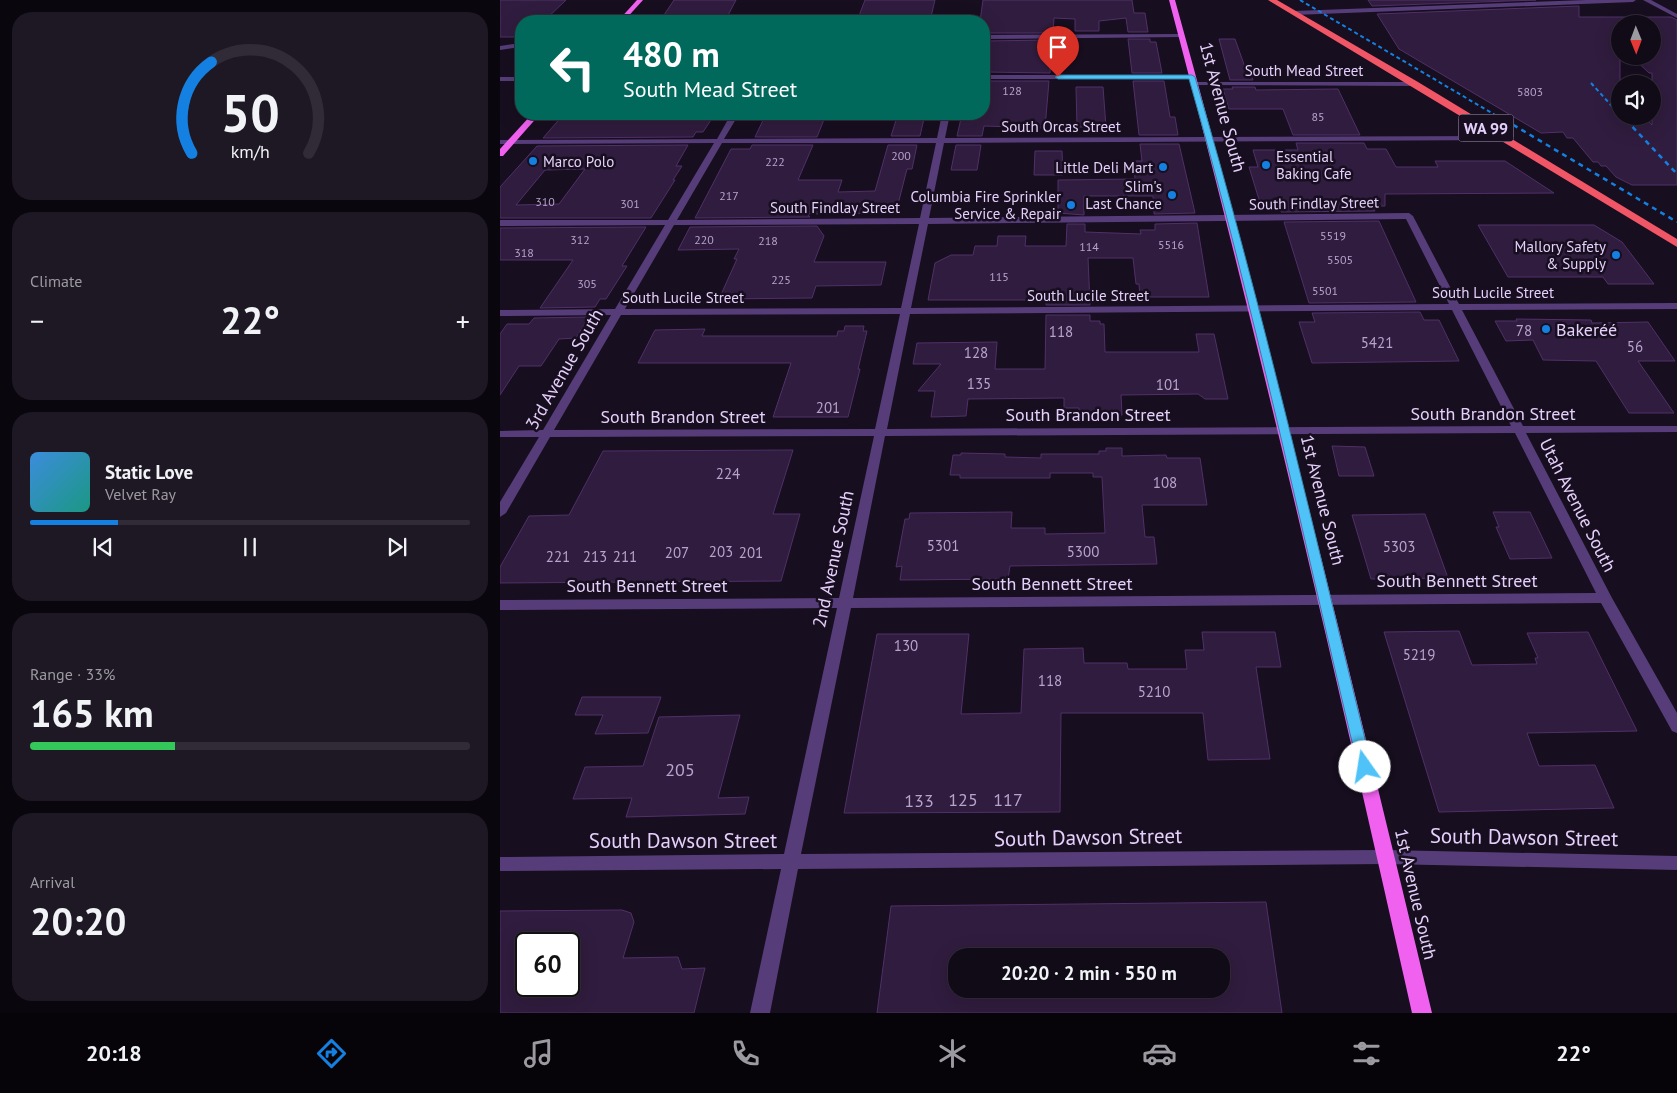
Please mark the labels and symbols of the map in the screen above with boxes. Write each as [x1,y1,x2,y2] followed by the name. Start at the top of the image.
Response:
[1611,15,1661,65] north arrow
[1037,26,1079,77] pin
[1195,39,1251,175] street label: 1st Avenue South
[1245,61,1363,80] street label: South Mead Street
[1002,83,1022,98] house number: 128
[1517,84,1543,99] house number: 5803
[1311,109,1325,124] house number: 85
[1458,115,1514,142] road number: WA 99
[1001,117,1121,136] street label: South Orcas Street
[1276,147,1352,183] place label: Essential Baking Cafe
[891,148,911,163] house number: 200
[543,152,614,171] place label: Marco Polo
[765,154,785,169] house number: 222
[527,155,539,167] marker: Marco Polo
[1055,158,1153,177] place label: Little Deli Mart
[1260,159,1272,171] marker: Essential Baking Cafe
[1157,161,1169,173] marker: Little Deli Mart
[1085,177,1162,213] place label: Slim's Last Chance
[911,187,1061,223] place label: Columbia Fire Sprinkler Service & Repair
[719,188,739,203] house number: 217
[1166,189,1178,201] marker: Slim's Last Chance
[1249,192,1379,214] street label: South Findlay Street
[535,194,555,209] house number: 310
[620,196,640,211] house number: 301
[770,198,900,217] street label: South Findlay Street
[1065,199,1077,211] marker: Columbia Fire Sprinkler Service & Repair
[1320,228,1346,243] house number: 5519
[570,232,590,247] house number: 312
[694,232,714,247] house number: 220
[758,233,778,248] house number: 218
[1158,237,1184,252] house number: 5516
[1515,237,1606,273] place label: Mallory Safety & Supply
[1079,239,1099,254] house number: 114
[514,245,534,260] house number: 318
[1610,249,1622,261] marker: Mallory Safety & Supply
[1327,252,1353,267] house number: 5505
[989,269,1009,284] house number: 115
[771,272,791,287] house number: 225
[577,276,597,291] house number: 305
[1312,283,1338,298] house number: 5501
[1432,283,1554,302] street label: South Lucile Street
[1027,286,1149,305] street label: South Lucile Street
[622,288,744,307] street label: South Lucile Street
[520,304,608,434] street label: 3rd Avenue South
[1556,318,1617,341] place label: Bakeréé
[1516,321,1532,340] house number: 78
[1049,322,1073,341] house number: 118
[1540,323,1552,335] marker: Bakeréé
[1361,333,1393,352] house number: 5421
[1627,337,1643,356] house number: 56
[964,343,988,362] house number: 128
[967,374,991,393] house number: 135
[1156,375,1180,394] house number: 101
[816,398,840,417] house number: 201
[1410,402,1576,425] street label: South Brandon Street
[1005,403,1171,426] street label: South Brandon Street
[600,405,766,428] street label: South Brandon Street
[1296,432,1350,568] street label: 1st Avenue South
[1534,434,1622,576] street label: Utah Avenue South
[716,464,740,483] house number: 224
[1153,473,1177,492] house number: 108
[807,488,859,630] street label: 2nd Avenue South
[927,536,959,555] house number: 5301
[1383,537,1415,556] house number: 5303
[709,542,733,561] house number: 203
[1067,542,1099,561] house number: 5300
[665,543,689,562] house number: 207
[739,543,763,562] house number: 201
[546,547,570,566] house number: 221
[583,547,607,566] house number: 213
[613,547,637,566] house number: 211
[1376,569,1538,592] street label: South Bennett Street
[971,572,1133,595] street label: South Bennett Street
[566,574,728,597] street label: South Bennett Street
[894,636,918,655] house number: 130
[1403,645,1435,664] house number: 5219
[1038,671,1062,690] house number: 118
[1138,682,1170,701] house number: 5210
[1338,740,1390,792] position arrow
[665,758,695,781] house number: 205
[948,788,978,811] house number: 125
[993,788,1023,811] house number: 117
[904,789,934,812] house number: 133
[994,822,1182,852] street label: South Dawson Street
[1430,822,1618,852] street label: South Dawson Street
[1390,826,1442,962] street label: 1st Avenue South
[589,827,777,854] street label: South Dawson Street
[515,932,580,997] speed limit sign: 60

